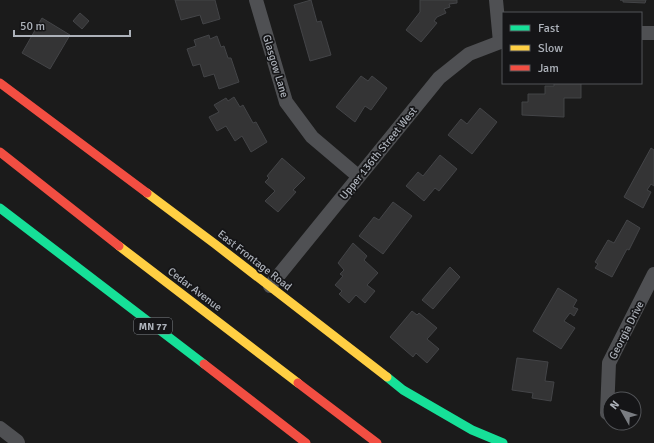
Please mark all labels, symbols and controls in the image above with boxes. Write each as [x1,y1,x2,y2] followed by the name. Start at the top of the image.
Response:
[14,12,130,38] scale bar
[502,12,642,84] legend
[20,19,45,34] text: 50 m
[538,21,559,36] text: Fast
[260,33,291,99] street label: Glasgow Lane
[538,41,563,56] text: Slow
[538,61,559,76] text: Jam
[337,104,420,202] street label: Upper 136th Street West
[215,227,294,293] street label: East Frontage Road
[165,265,224,314] street label: Cedar Avenue
[606,299,647,362] street label: Georgia Drive
[134,318,172,334] road number: MN 77
[602,391,642,431] north arrow
[607,398,622,412] text: N

